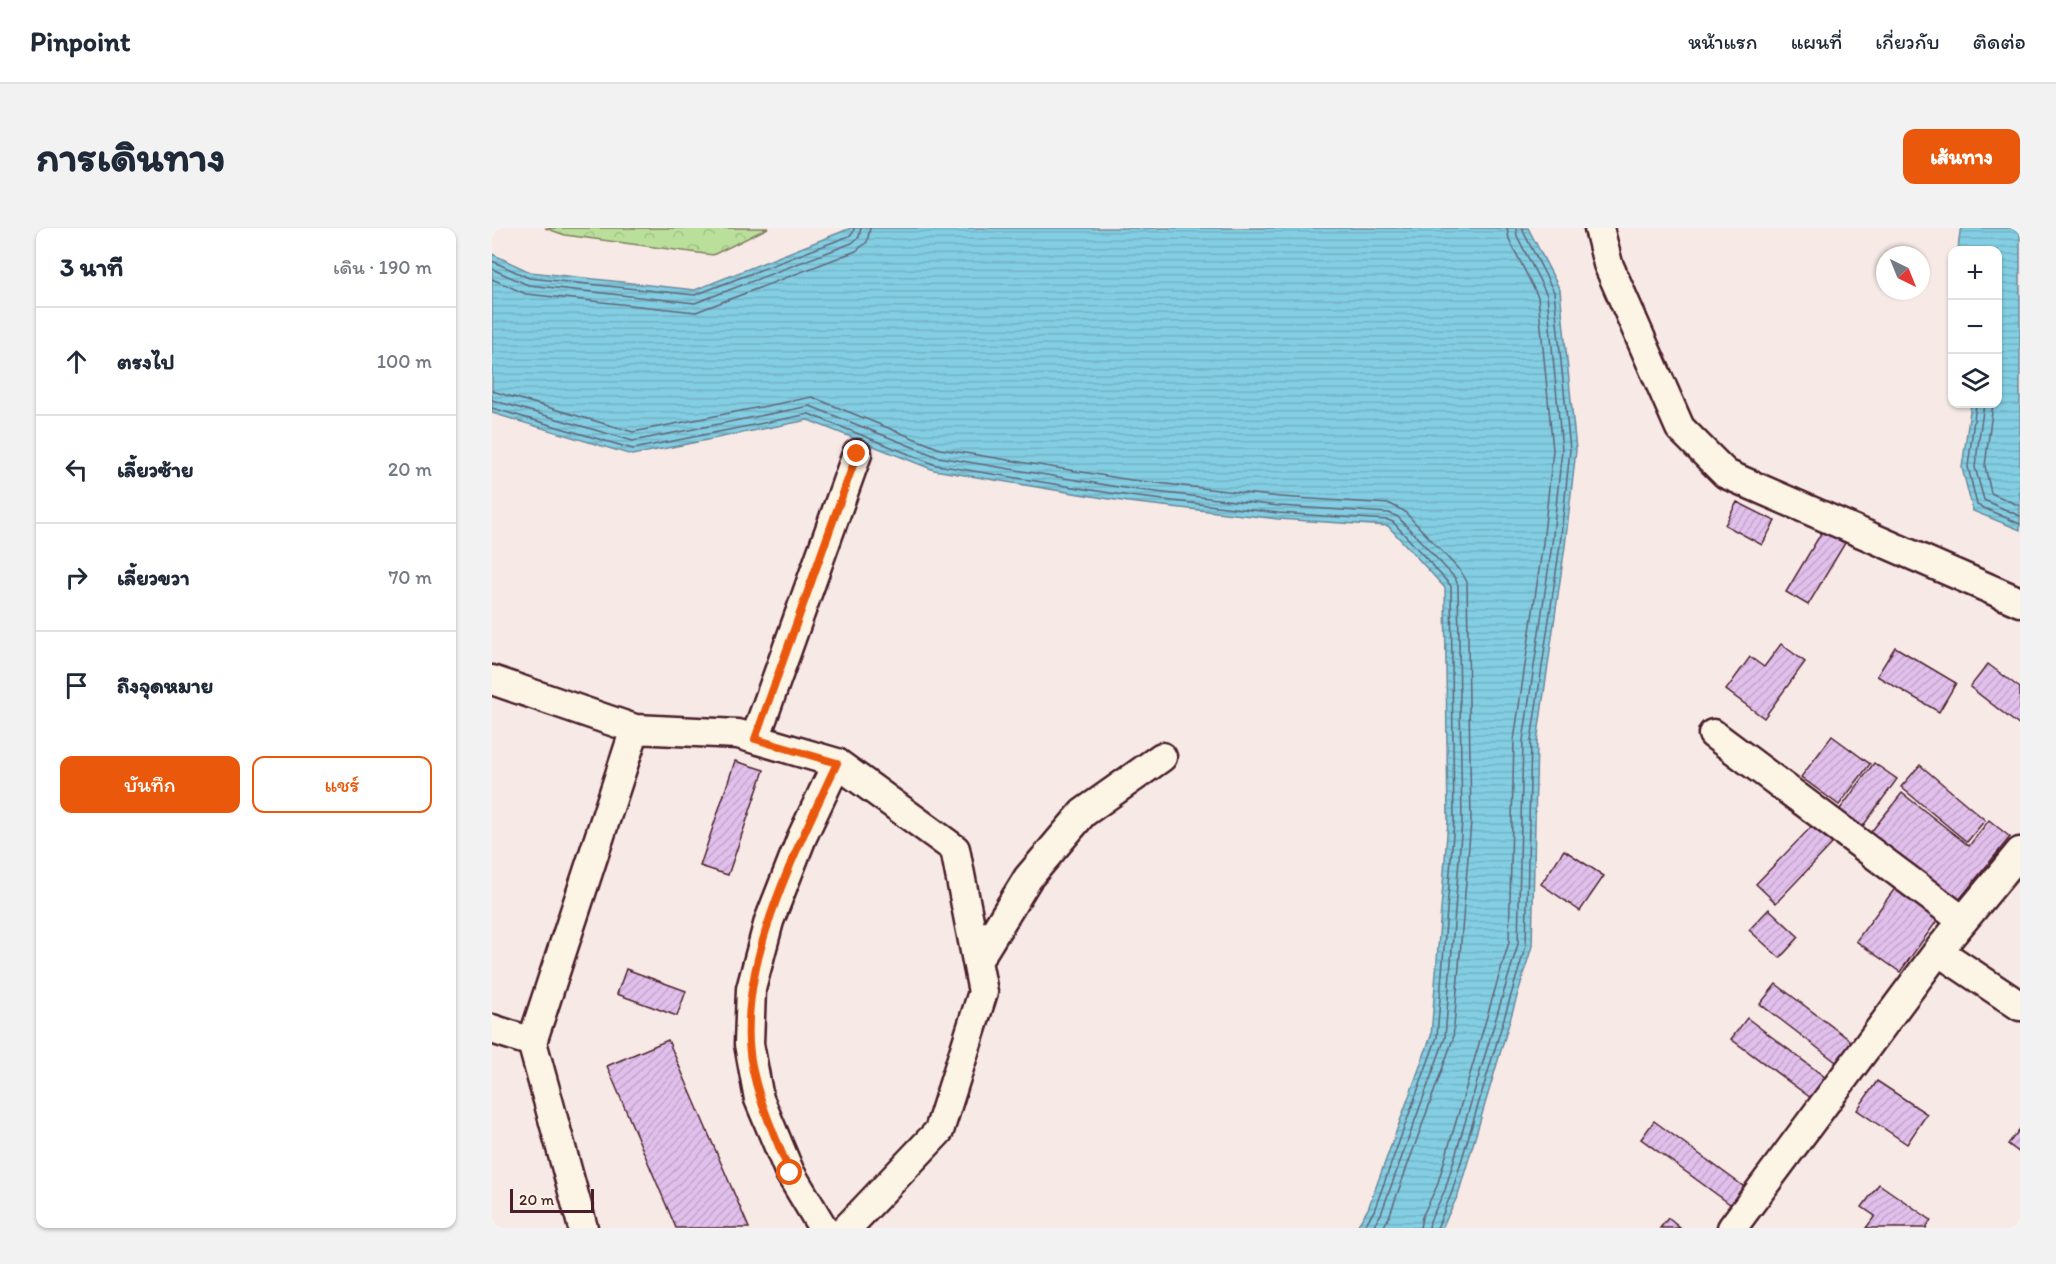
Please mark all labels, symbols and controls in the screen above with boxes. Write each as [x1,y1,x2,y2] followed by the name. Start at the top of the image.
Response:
[30,24,131,58] text: Pinpoint
[1688,29,1758,54] text: หน้าแรก
[1791,29,1842,54] text: แผนที่
[1875,29,1940,54] text: เกี่ยวกับ
[1973,29,2026,54] text: ติดต่อ
[1903,129,2020,184] button: เส้นทาง
[36,131,226,182] text: การเดินทาง
[1876,246,1930,300] north arrow
[1948,246,2002,408] map controls
[1948,246,2002,300] button: +
[60,251,123,283] text: 3 นาที
[333,255,432,279] text: เดิน · 190 m
[1948,300,2002,354] button: −
[60,345,93,378] icon: ahead
[117,348,175,375] text: ตรงไป
[377,349,432,373] text: 100 m
[1948,354,2002,408] button: layers
[843,440,869,466] route end
[60,453,93,486] icon: left
[117,456,193,483] text: เลี้ยวซ้าย
[388,457,432,481] text: 20 m
[60,561,93,594] icon: right
[117,564,190,591] text: เลี้ยวขวา
[388,565,432,589] text: 70 m
[60,669,93,702] icon: arrive
[117,672,213,699] text: ถึงจุดหมาย
[60,756,240,813] button: บันทึก
[252,756,432,813] button: แชร์
[776,1159,802,1185] route start
[510,1186,594,1214] scale bar
[519,1190,554,1209] text: 20 m

